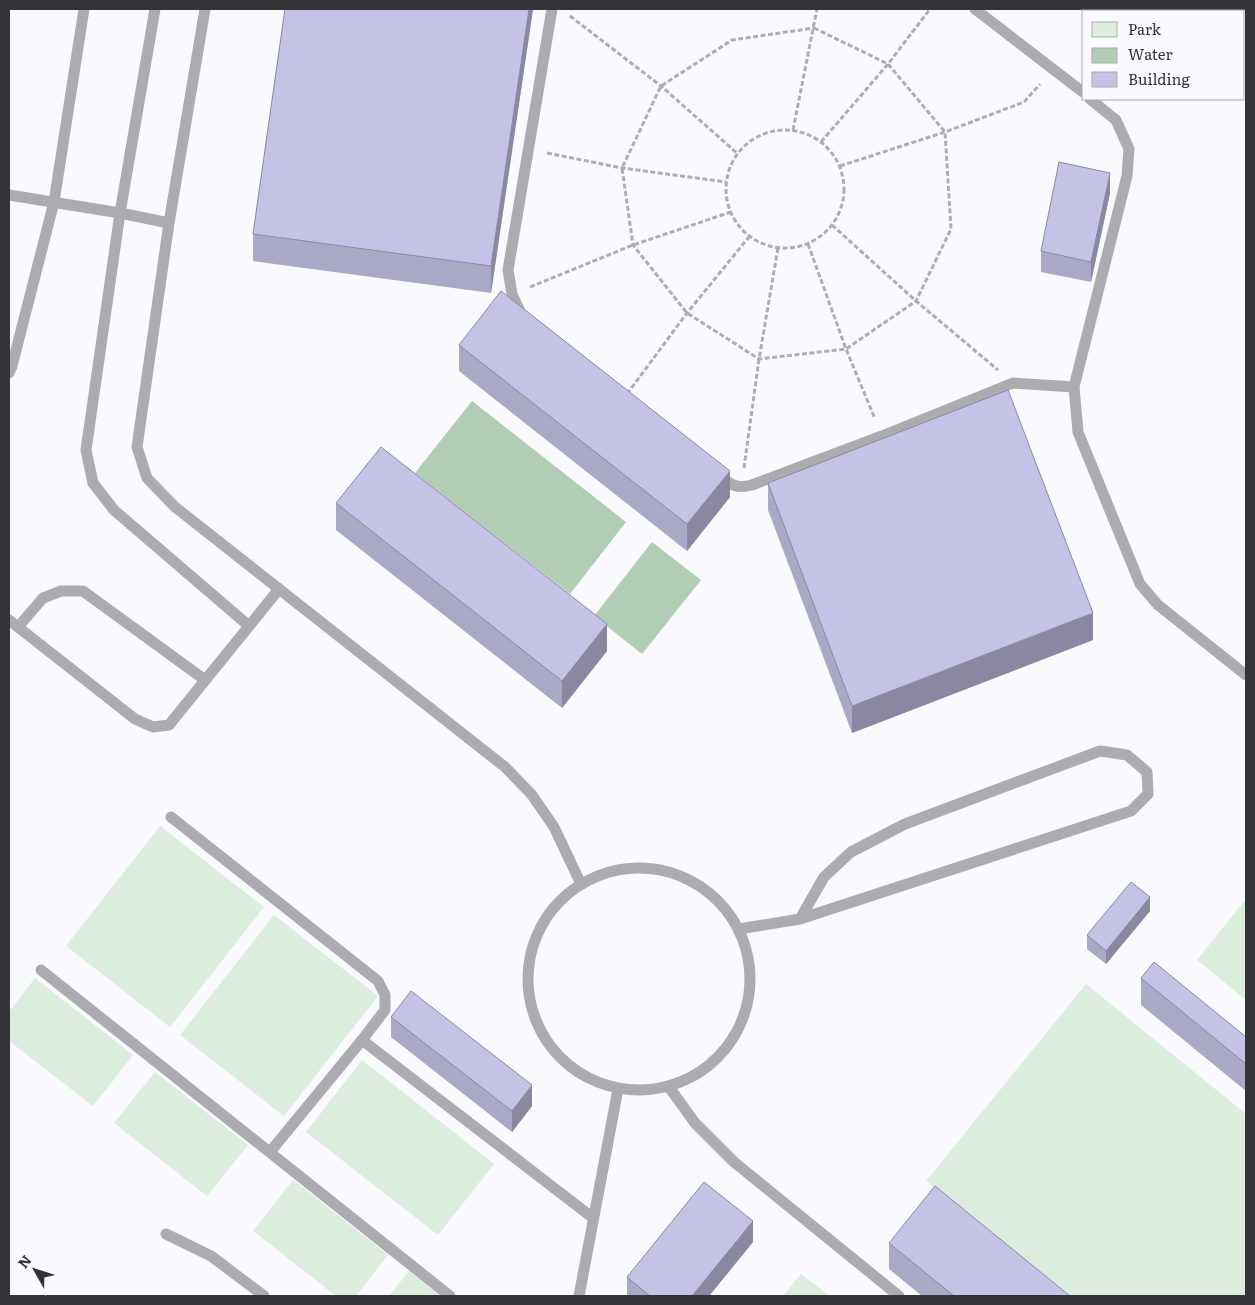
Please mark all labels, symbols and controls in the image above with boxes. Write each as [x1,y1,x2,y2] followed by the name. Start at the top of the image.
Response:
[1082,10,1245,100] legend
[1128,17,1162,40] text: Park
[1128,42,1173,65] text: Water
[1128,67,1190,90] text: Building
[10,1245,60,1295] north arrow
[13,1250,36,1272] text: N

